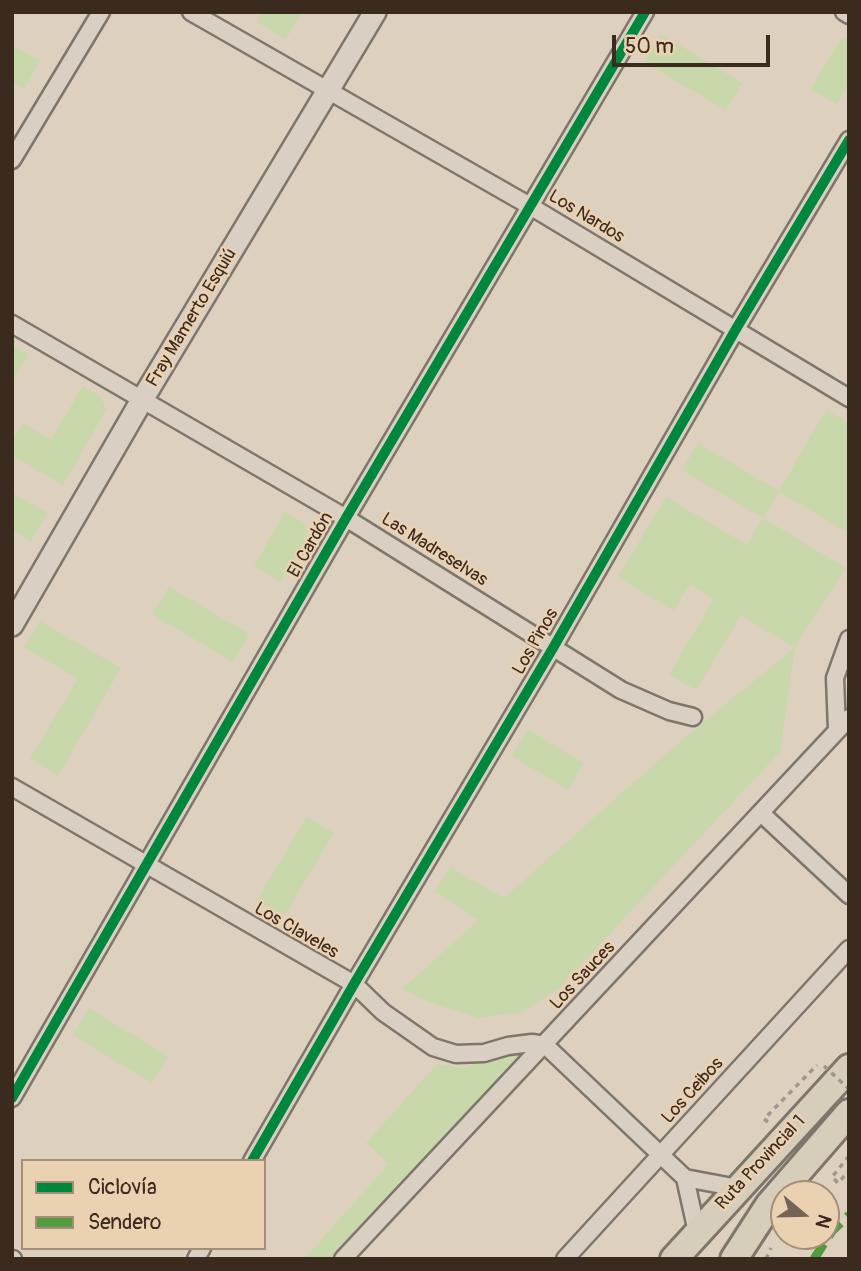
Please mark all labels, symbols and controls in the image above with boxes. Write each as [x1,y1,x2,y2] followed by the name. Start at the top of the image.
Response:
[616,21,774,65] scale bar
[625,33,674,60] text: 50 m
[544,186,628,248] street label: Los Nardos
[142,245,242,391] street label: Fray Mamerto Esquiú
[284,508,338,582] street label: El Cardón
[377,509,491,591] street label: Las Madreselvas
[508,605,564,679] street label: Los Pinos
[250,898,342,964] street label: Los Claveles
[546,937,620,1015] street label: Los Sauces
[658,1053,728,1129] street label: Los Ceibos
[712,1111,810,1215] street label: Ruta Provincial 1
[21,1159,266,1250] legend
[88,1174,157,1201] text: Ciclovía
[770,1180,840,1250] north arrow
[88,1209,161,1236] text: Sendero
[810,1211,836,1231] text: N

